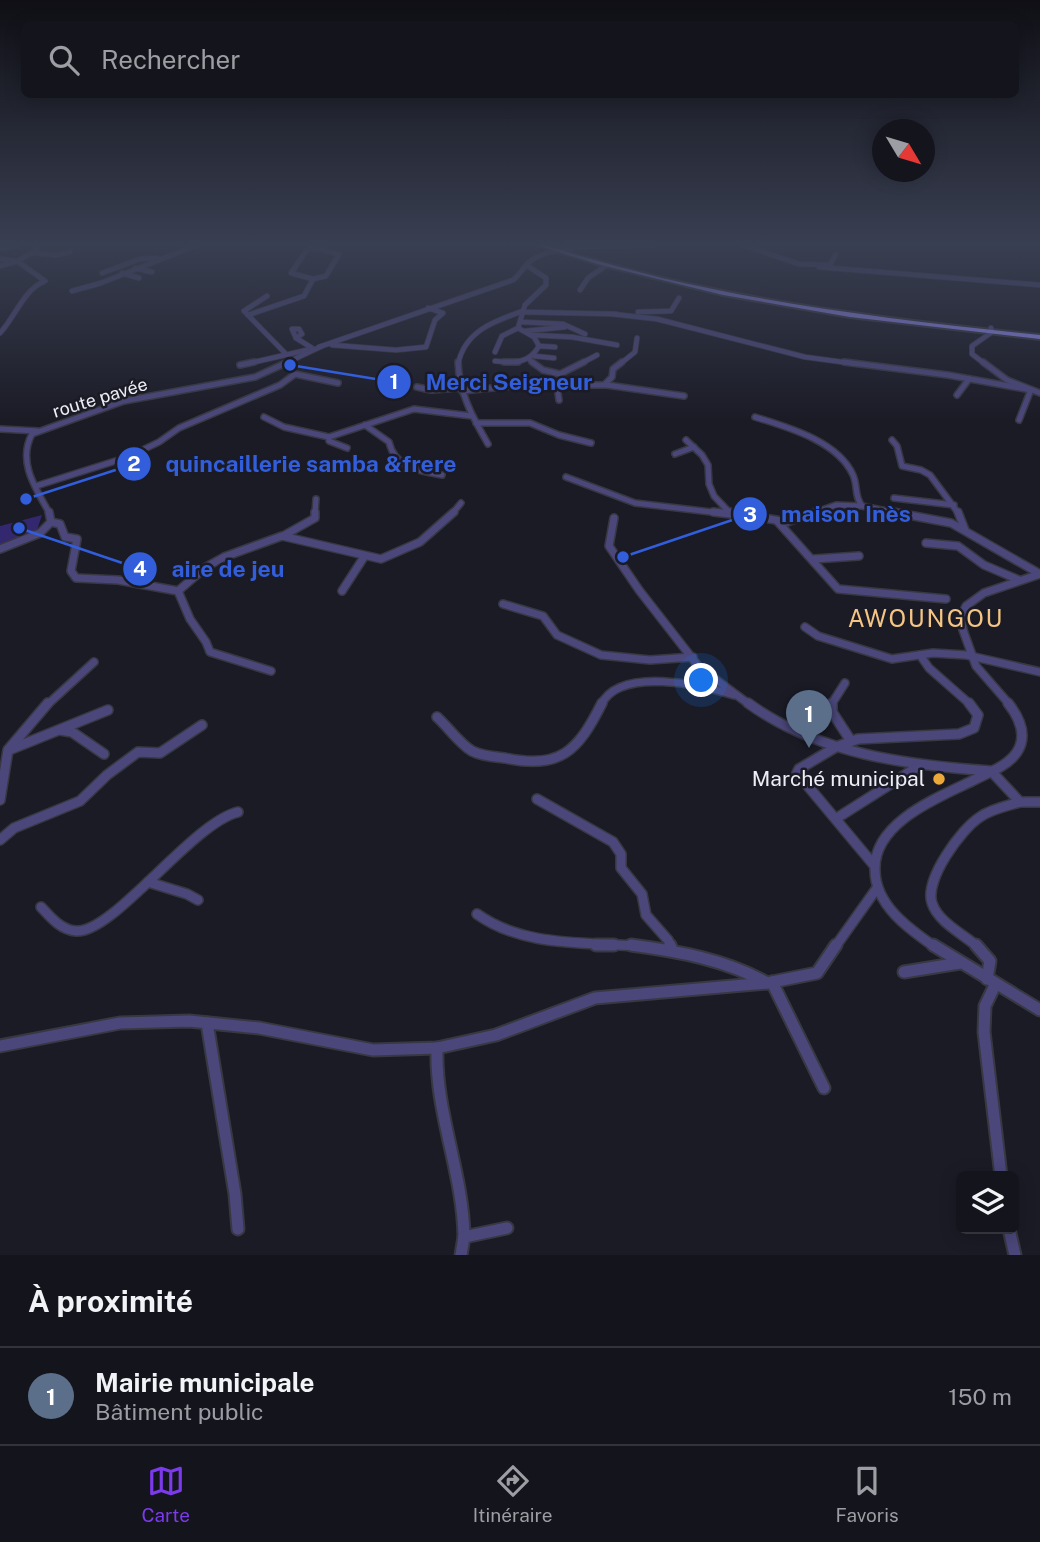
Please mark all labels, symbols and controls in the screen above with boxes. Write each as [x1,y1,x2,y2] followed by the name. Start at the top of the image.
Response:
[21,21,1019,98] search box
[45,41,83,79] icon: search
[101,44,240,75] text: Rechercher
[872,119,935,182] north arrow
[376,360,606,404] callout: Merci Seigneur
[426,368,592,395] text: Merci Seigneur
[390,369,399,394] text: 1
[50,373,150,422] street label: route pavée
[117,442,471,486] callout: quincaillerie samba &frere
[165,450,457,477] text: quincaillerie samba &frere
[127,451,141,476] text: 2
[732,492,925,536] callout: maison Inès
[781,500,911,527] text: maison Inès
[743,502,757,527] text: 3
[122,547,298,591] callout: aire de jeu
[172,555,284,582] text: aire de jeu
[133,556,147,581] text: 4
[848,604,1004,632] district label: AWOUNGOU
[684,663,718,697] your location
[786,690,832,748] pin: 1
[752,766,925,791] place label: Marché municipal
[931,771,947,787] marker: Marché municipal
[956,1171,1019,1234] map controls
[956,1171,1019,1234] button: layers
[28,1283,193,1319] text: À proximité
[95,1367,315,1398] text: Mairie municipale
[46,1383,56,1410] text: 1
[948,1383,1012,1410] text: 150 m
[95,1398,264,1425] text: Bâtiment public
[141,1462,190,1526] tab: Carte
[473,1462,553,1526] tab: Itinéraire
[835,1462,899,1526] tab: Favoris

